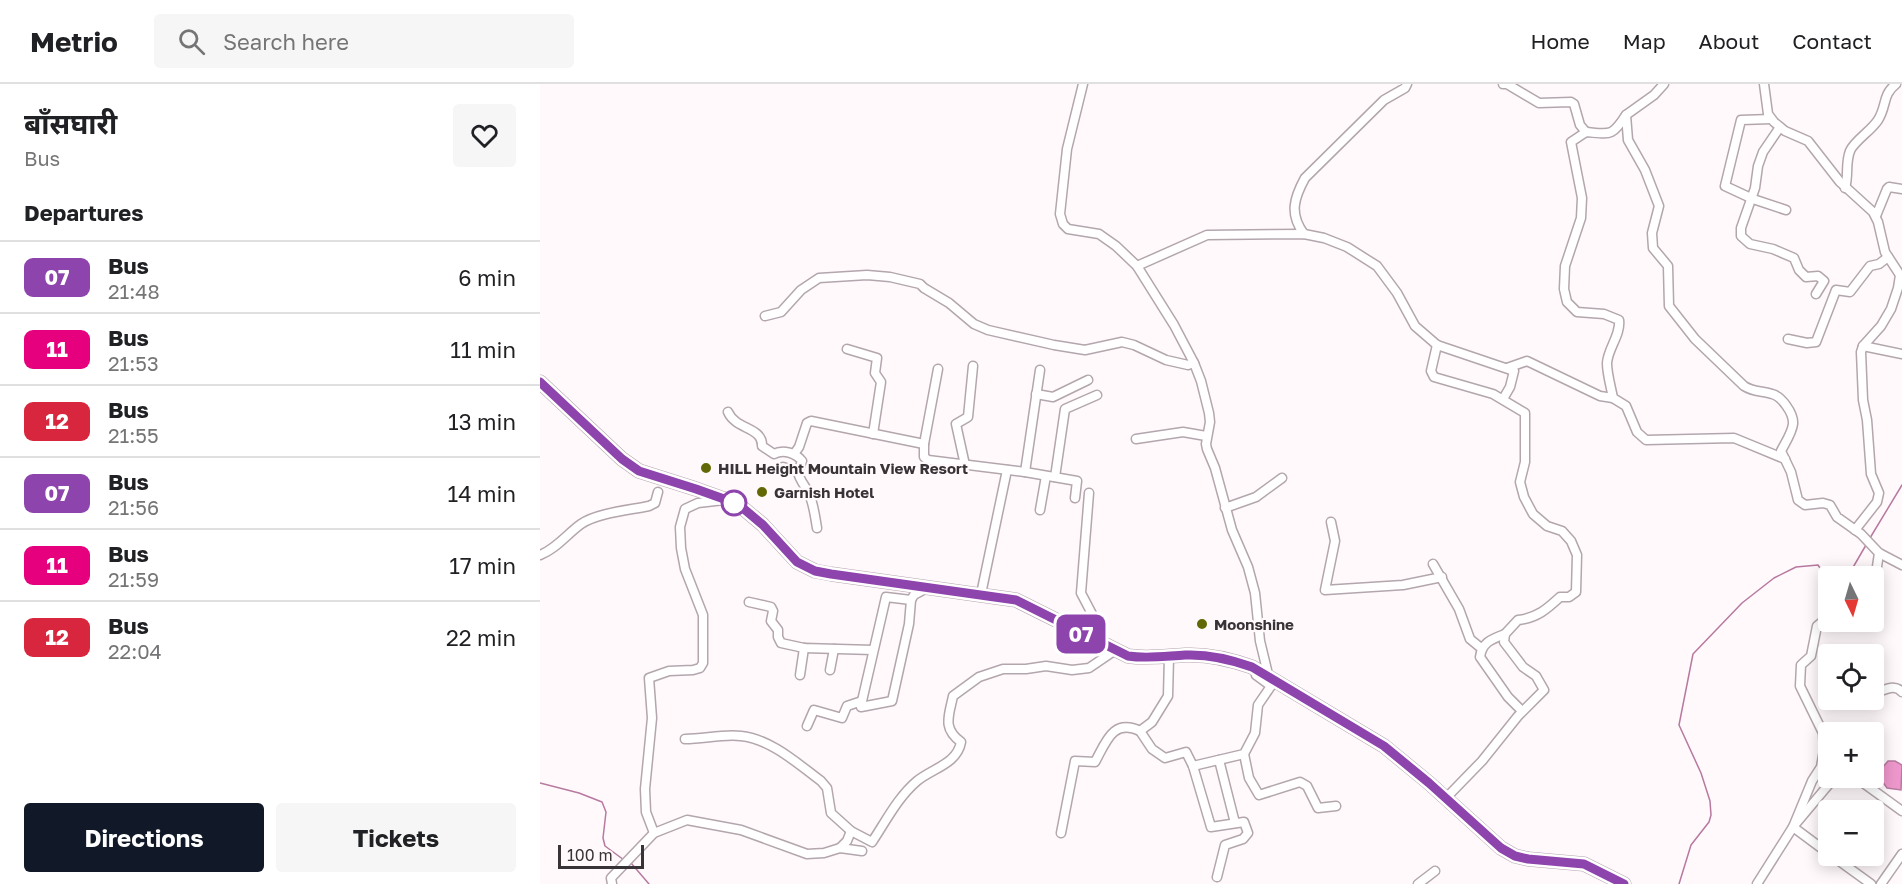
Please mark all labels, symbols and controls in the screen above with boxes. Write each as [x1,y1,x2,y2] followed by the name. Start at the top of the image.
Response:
[154,14,574,68] search box
[30,25,118,58] text: Metrio
[175,25,208,58] icon: search
[223,28,349,55] text: Search here
[1530,28,1590,54] text: Home
[1623,28,1666,54] text: Map
[1699,28,1759,54] text: About
[1792,28,1872,54] text: Contact
[453,104,516,167] button: heart
[24,107,117,140] text: बाँसघारी
[24,146,60,170] text: Bus
[24,199,143,226] text: Departures
[108,252,149,279] text: Bus
[44,264,70,290] text: 07
[458,264,516,291] text: 6 min
[108,279,160,303] text: 21:48
[108,324,149,351] text: Bus
[46,336,68,362] text: 11
[450,336,516,363] text: 11 min
[108,351,159,375] text: 21:53
[108,396,149,423] text: Bus
[45,408,69,434] text: 12
[448,408,516,435] text: 13 min
[108,423,159,447] text: 21:55
[718,459,968,477] place label: HILL Height Mountain View Resort
[699,461,713,475] marker: HILL Height Mountain View Resort
[108,468,149,495] text: Bus
[44,480,70,506] text: 07
[448,480,516,507] text: 14 min
[774,483,874,501] place label: Garnish Hotel
[755,485,769,499] marker: Garnish Hotel
[721,490,747,516] unlabelled marker
[108,495,159,519] text: 21:56
[108,540,149,567] text: Bus
[46,552,68,578] text: 11
[449,552,516,579] text: 17 min
[1818,566,1884,632] north arrow
[1818,566,1884,866] map controls
[108,567,159,591] text: 21:59
[108,612,149,639] text: Bus
[1054,614,1108,654] line badge: 07
[1214,615,1294,633] place label: Moonshine
[1195,617,1209,631] marker: Moonshine
[1068,621,1094,647] text: 07
[45,624,69,650] text: 12
[446,624,516,651] text: 22 min
[108,639,162,663] text: 22:04
[1818,644,1884,710] button: locate
[1818,722,1884,788] button: +
[1818,800,1884,866] button: −
[24,803,264,872] button: Directions
[276,803,516,872] button: Tickets
[558,842,644,870] scale bar
[567,845,613,865] text: 100 m

